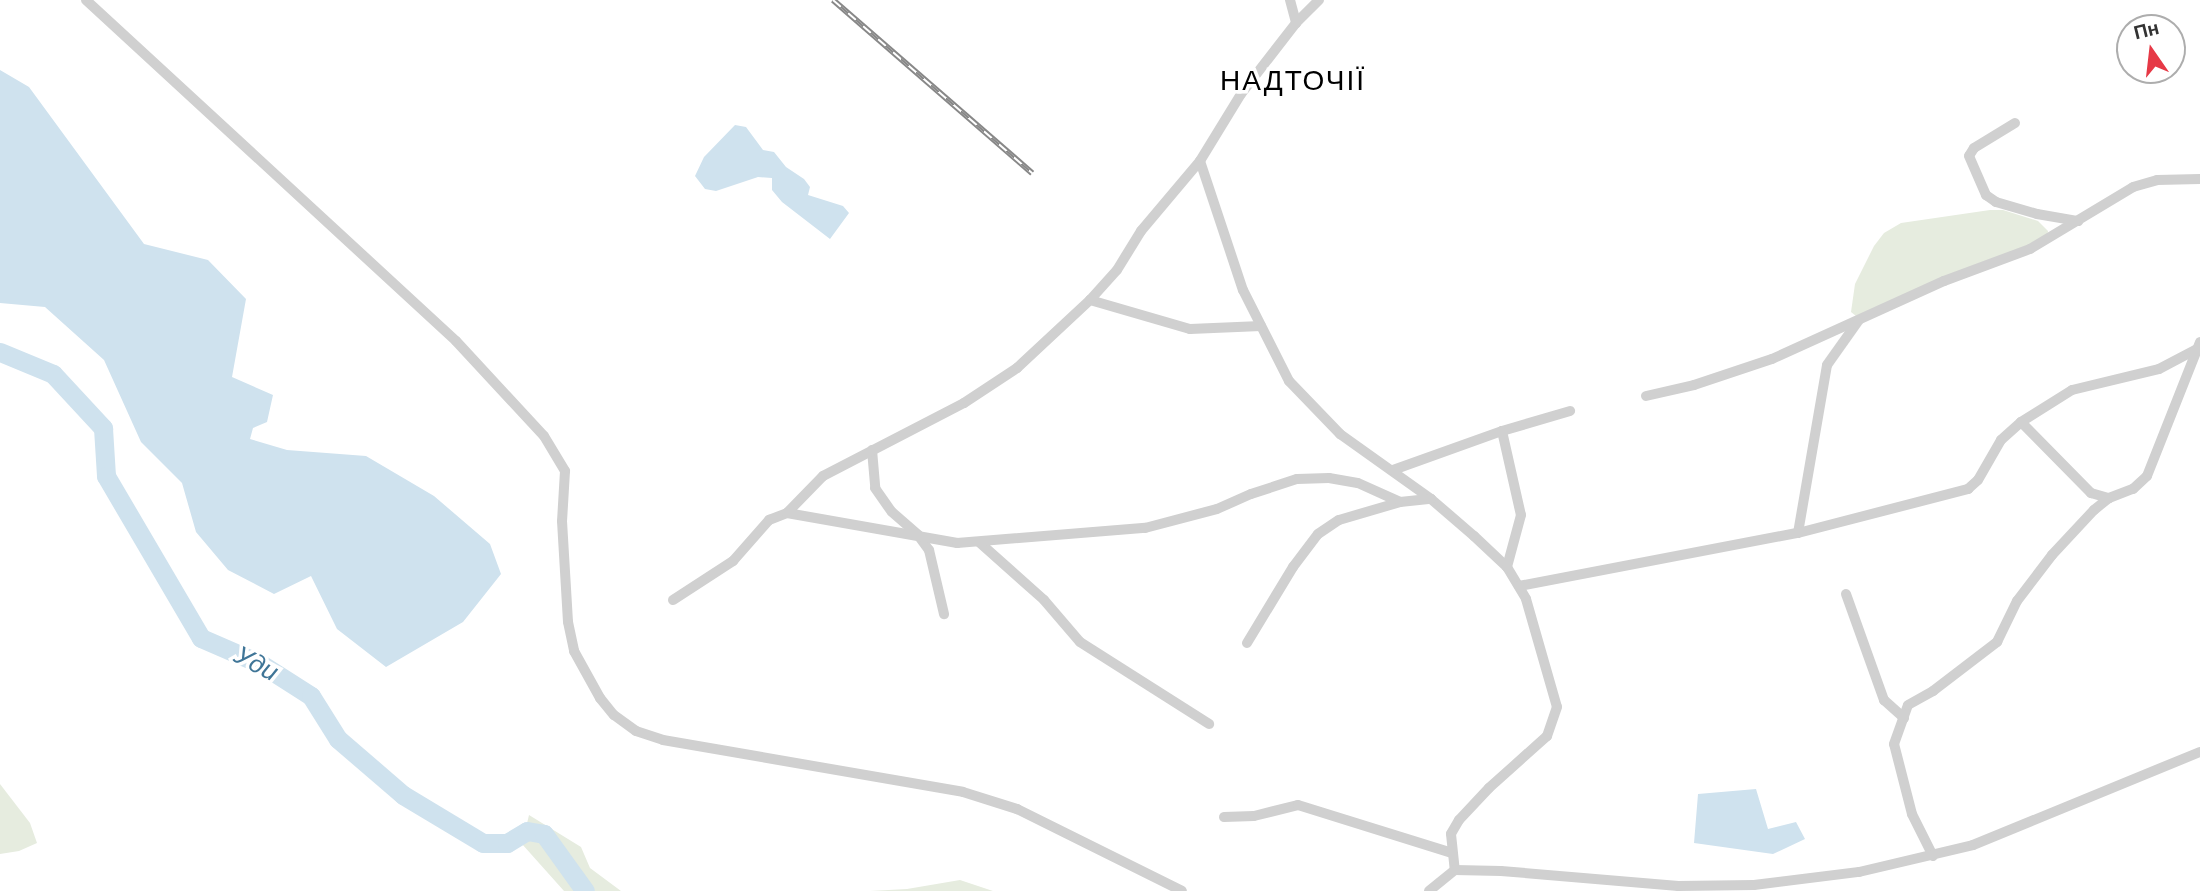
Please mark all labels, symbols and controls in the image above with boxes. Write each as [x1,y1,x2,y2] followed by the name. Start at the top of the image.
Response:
[2116,14,2186,84] north arrow
[2132,17,2161,43] text: Пн
[1221,64,1365,98] district label: НАДТОЧІЇ
[229,640,283,688] water label: Уди

